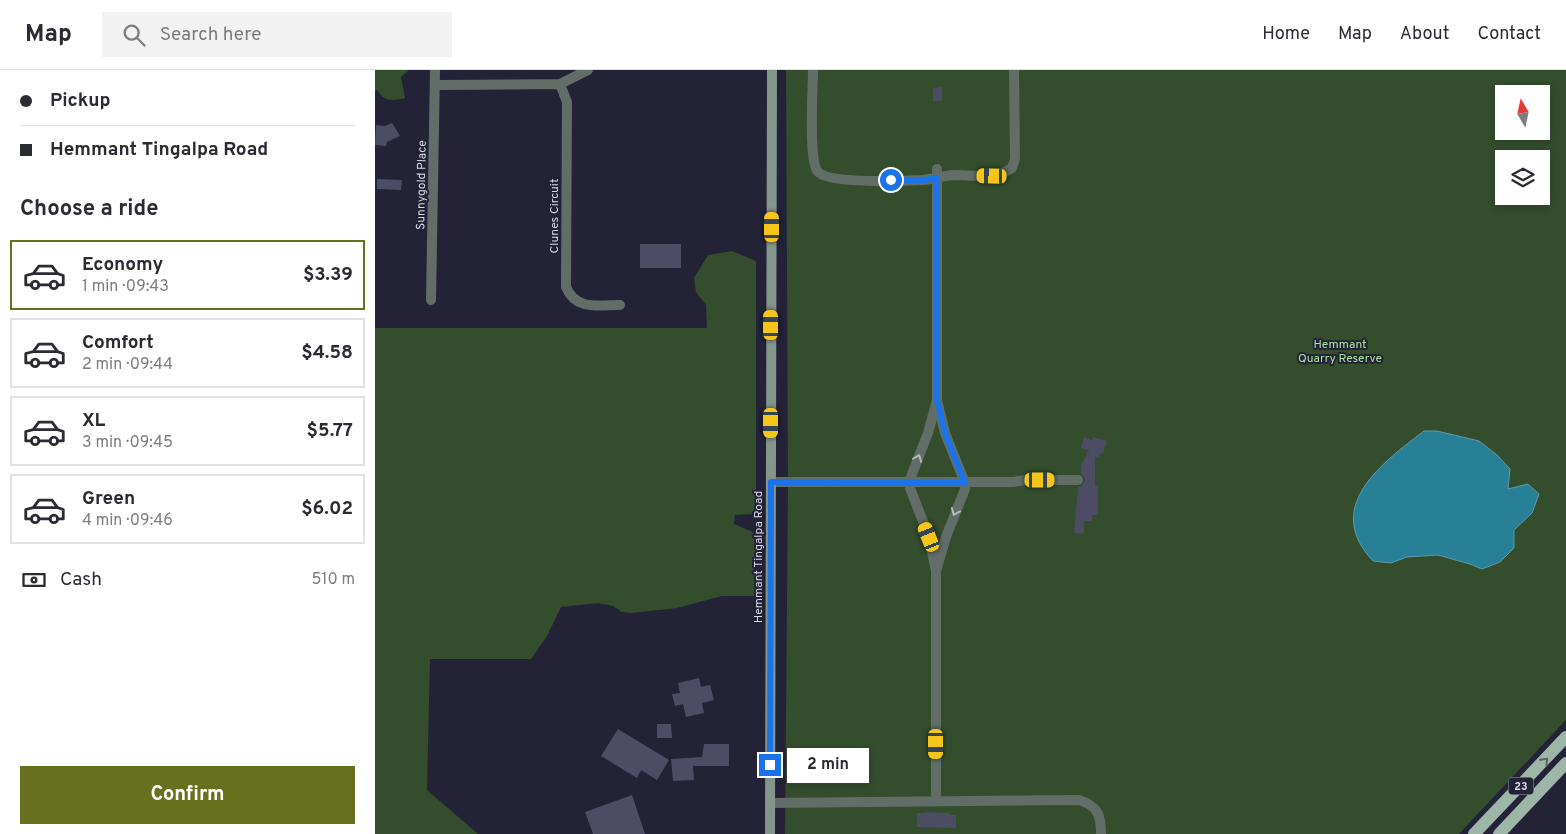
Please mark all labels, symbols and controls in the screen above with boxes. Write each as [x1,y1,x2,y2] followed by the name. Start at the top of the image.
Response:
[102,12,452,57] search box
[25,20,72,50] text: Map
[120,21,148,49] icon: search
[160,23,261,47] text: Search here
[1262,23,1310,46] text: Home
[1338,23,1372,46] text: Map
[1400,23,1449,46] text: About
[1477,23,1541,46] text: Contact
[1495,85,1550,140] north arrow
[1495,85,1550,205] map controls
[50,89,110,113] text: Pickup
[50,138,268,162] text: Hemmant Tingalpa Road
[413,140,431,230] street label: Sunnygold Place
[1495,150,1550,205] button: layers
[976,168,1007,184] car
[880,169,902,191] route start
[547,179,563,253] street label: Clunes Circuit
[20,196,158,223] text: Choose a ride
[764,212,779,242] car
[22,253,67,298] icon: car
[82,253,163,277] text: Economy
[303,263,353,287] text: $3.39
[82,277,169,297] text: 1 min · 09:43
[763,310,778,340] car
[22,331,67,376] icon: car
[82,331,154,355] text: Comfort
[1298,337,1382,367] park label: Hemmant Quarry Reserve
[301,341,353,365] text: $4.58
[82,355,173,375] text: 2 min · 09:44
[763,408,778,438] car
[22,409,67,454] icon: car
[82,409,105,433] text: XL
[307,419,353,443] text: $5.77
[82,433,173,453] text: 3 min · 09:45
[912,454,923,463] one-way arrow
[1025,473,1055,488] car
[22,487,67,532] icon: car
[82,487,135,511] text: Green
[751,491,767,623] street label: Hemmant Tingalpa Road
[301,497,353,521] text: $6.02
[951,507,961,516] one-way arrow
[82,511,173,531] text: 4 min · 09:46
[916,520,941,554] car
[20,566,48,594] icon: cash
[60,568,102,592] text: Cash
[312,570,355,590] text: 510 m
[928,729,943,759] car
[787,748,870,782] callout: 2 min
[759,754,781,776] route end
[807,755,849,775] text: 2 min
[1539,758,1548,767] one-way arrow
[20,766,355,824] button: Confirm
[1509,778,1533,794] road number: 23

